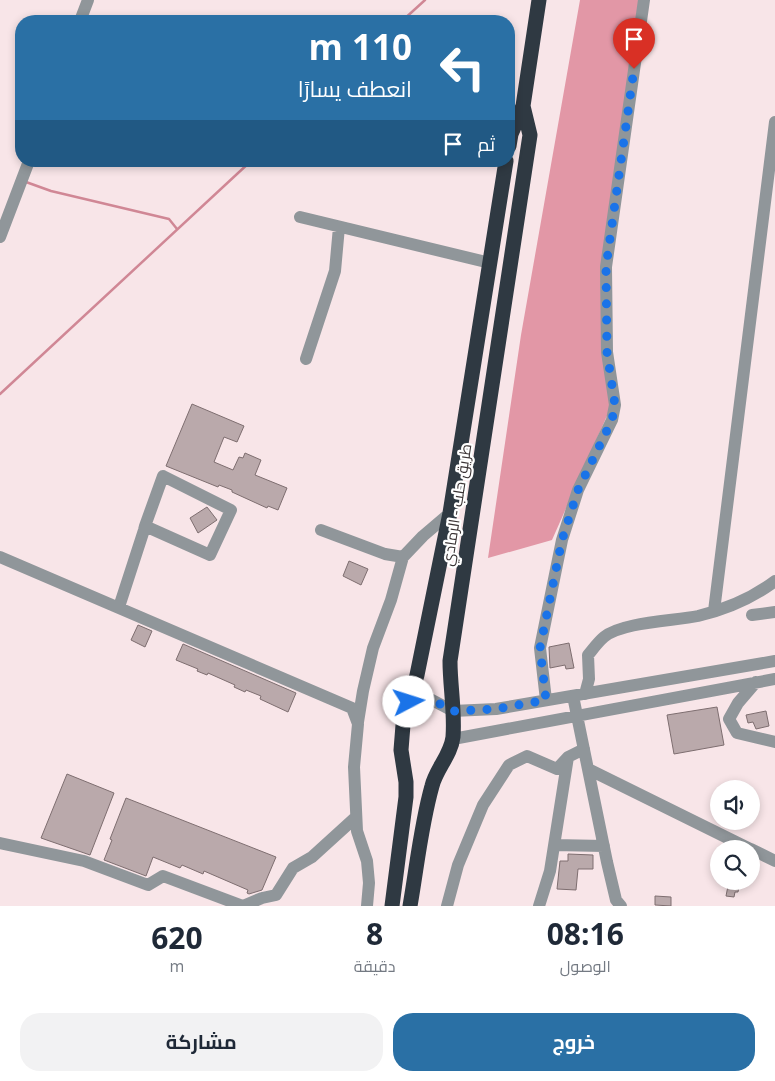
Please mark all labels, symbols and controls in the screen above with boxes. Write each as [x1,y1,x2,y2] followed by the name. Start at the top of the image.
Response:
[613,18,655,69] pin
[308,23,412,70] text: 110 m
[620,25,648,53] icon: arrive
[430,35,495,100] icon: left
[298,73,412,103] text: انعطف يسارًا
[439,130,467,158] icon: arrive
[477,131,495,157] text: ثم
[436,442,479,568] street label: طريق حلب - الرمادي
[382,675,434,727] position arrow
[710,780,760,890] map controls
[710,780,760,830] button: sound
[710,840,760,890] button: search
[366,913,383,954] text: 8
[547,913,624,954] text: 08:16
[151,917,203,958] text: 620
[170,955,184,977] text: m
[354,955,395,977] text: دقيقة
[560,955,611,977] text: الوصول
[20,1013,383,1071] button: مشاركة
[393,1013,755,1071] button: خروج

